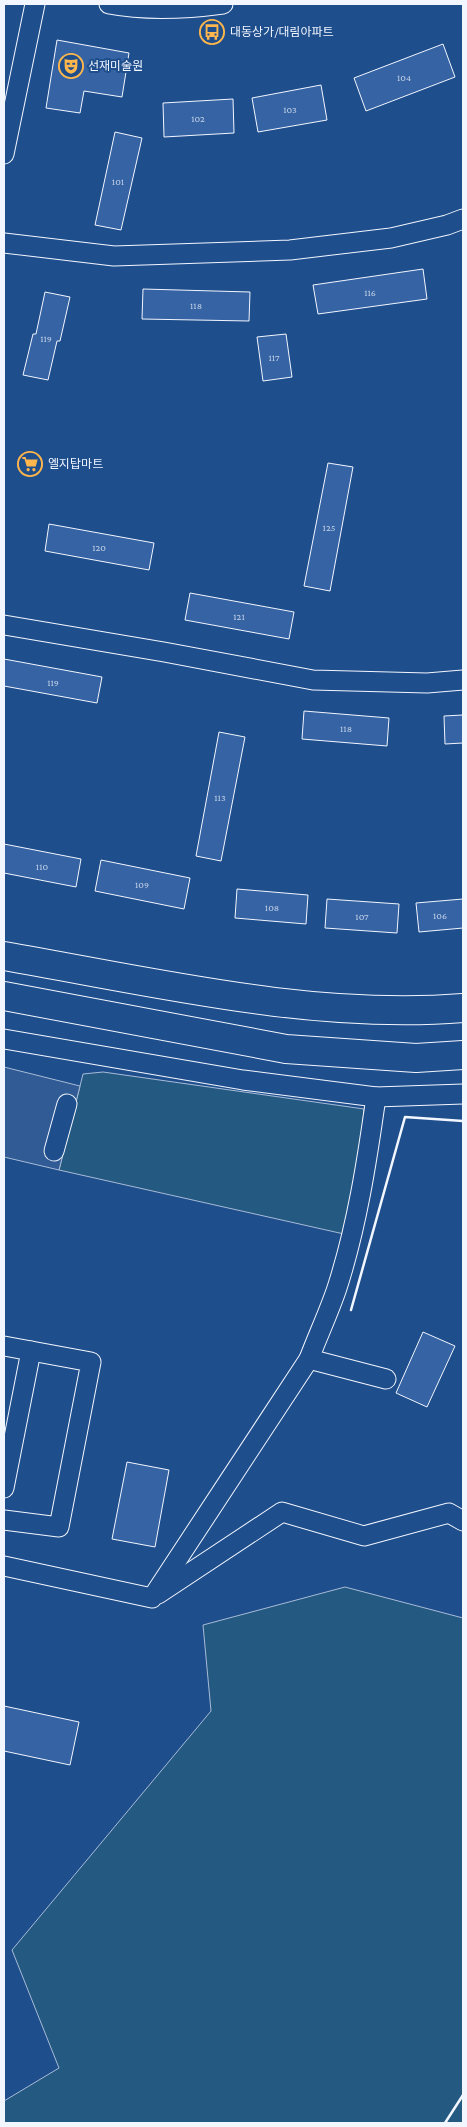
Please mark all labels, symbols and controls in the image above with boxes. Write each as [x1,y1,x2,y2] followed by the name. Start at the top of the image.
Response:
[199,19,225,45] bus stop icon: 대동상가/대림아파트
[230,25,334,39] place label: 대동상가/대림아파트
[58,53,84,79] theatre icon: 선재미술원
[88,59,143,73] place label: 선재미술원
[397,72,411,83] house number: 104
[283,104,297,115] house number: 103
[191,113,205,124] house number: 102
[112,176,124,187] house number: 101
[364,287,376,298] house number: 116
[190,300,202,311] house number: 118
[40,333,52,344] house number: 119
[268,352,280,363] house number: 117
[17,451,43,477] supermarket icon: 엘지탑마트
[48,457,103,471] place label: 엘지탑마트
[323,522,336,533] house number: 125
[92,542,106,553] house number: 120
[233,611,245,622] house number: 121
[47,677,59,688] house number: 119
[340,723,352,734] house number: 118
[214,792,226,803] house number: 113
[36,861,48,872] house number: 110
[135,879,149,890] house number: 109
[265,902,279,913] house number: 108
[433,910,447,921] house number: 106
[355,911,369,922] house number: 107

